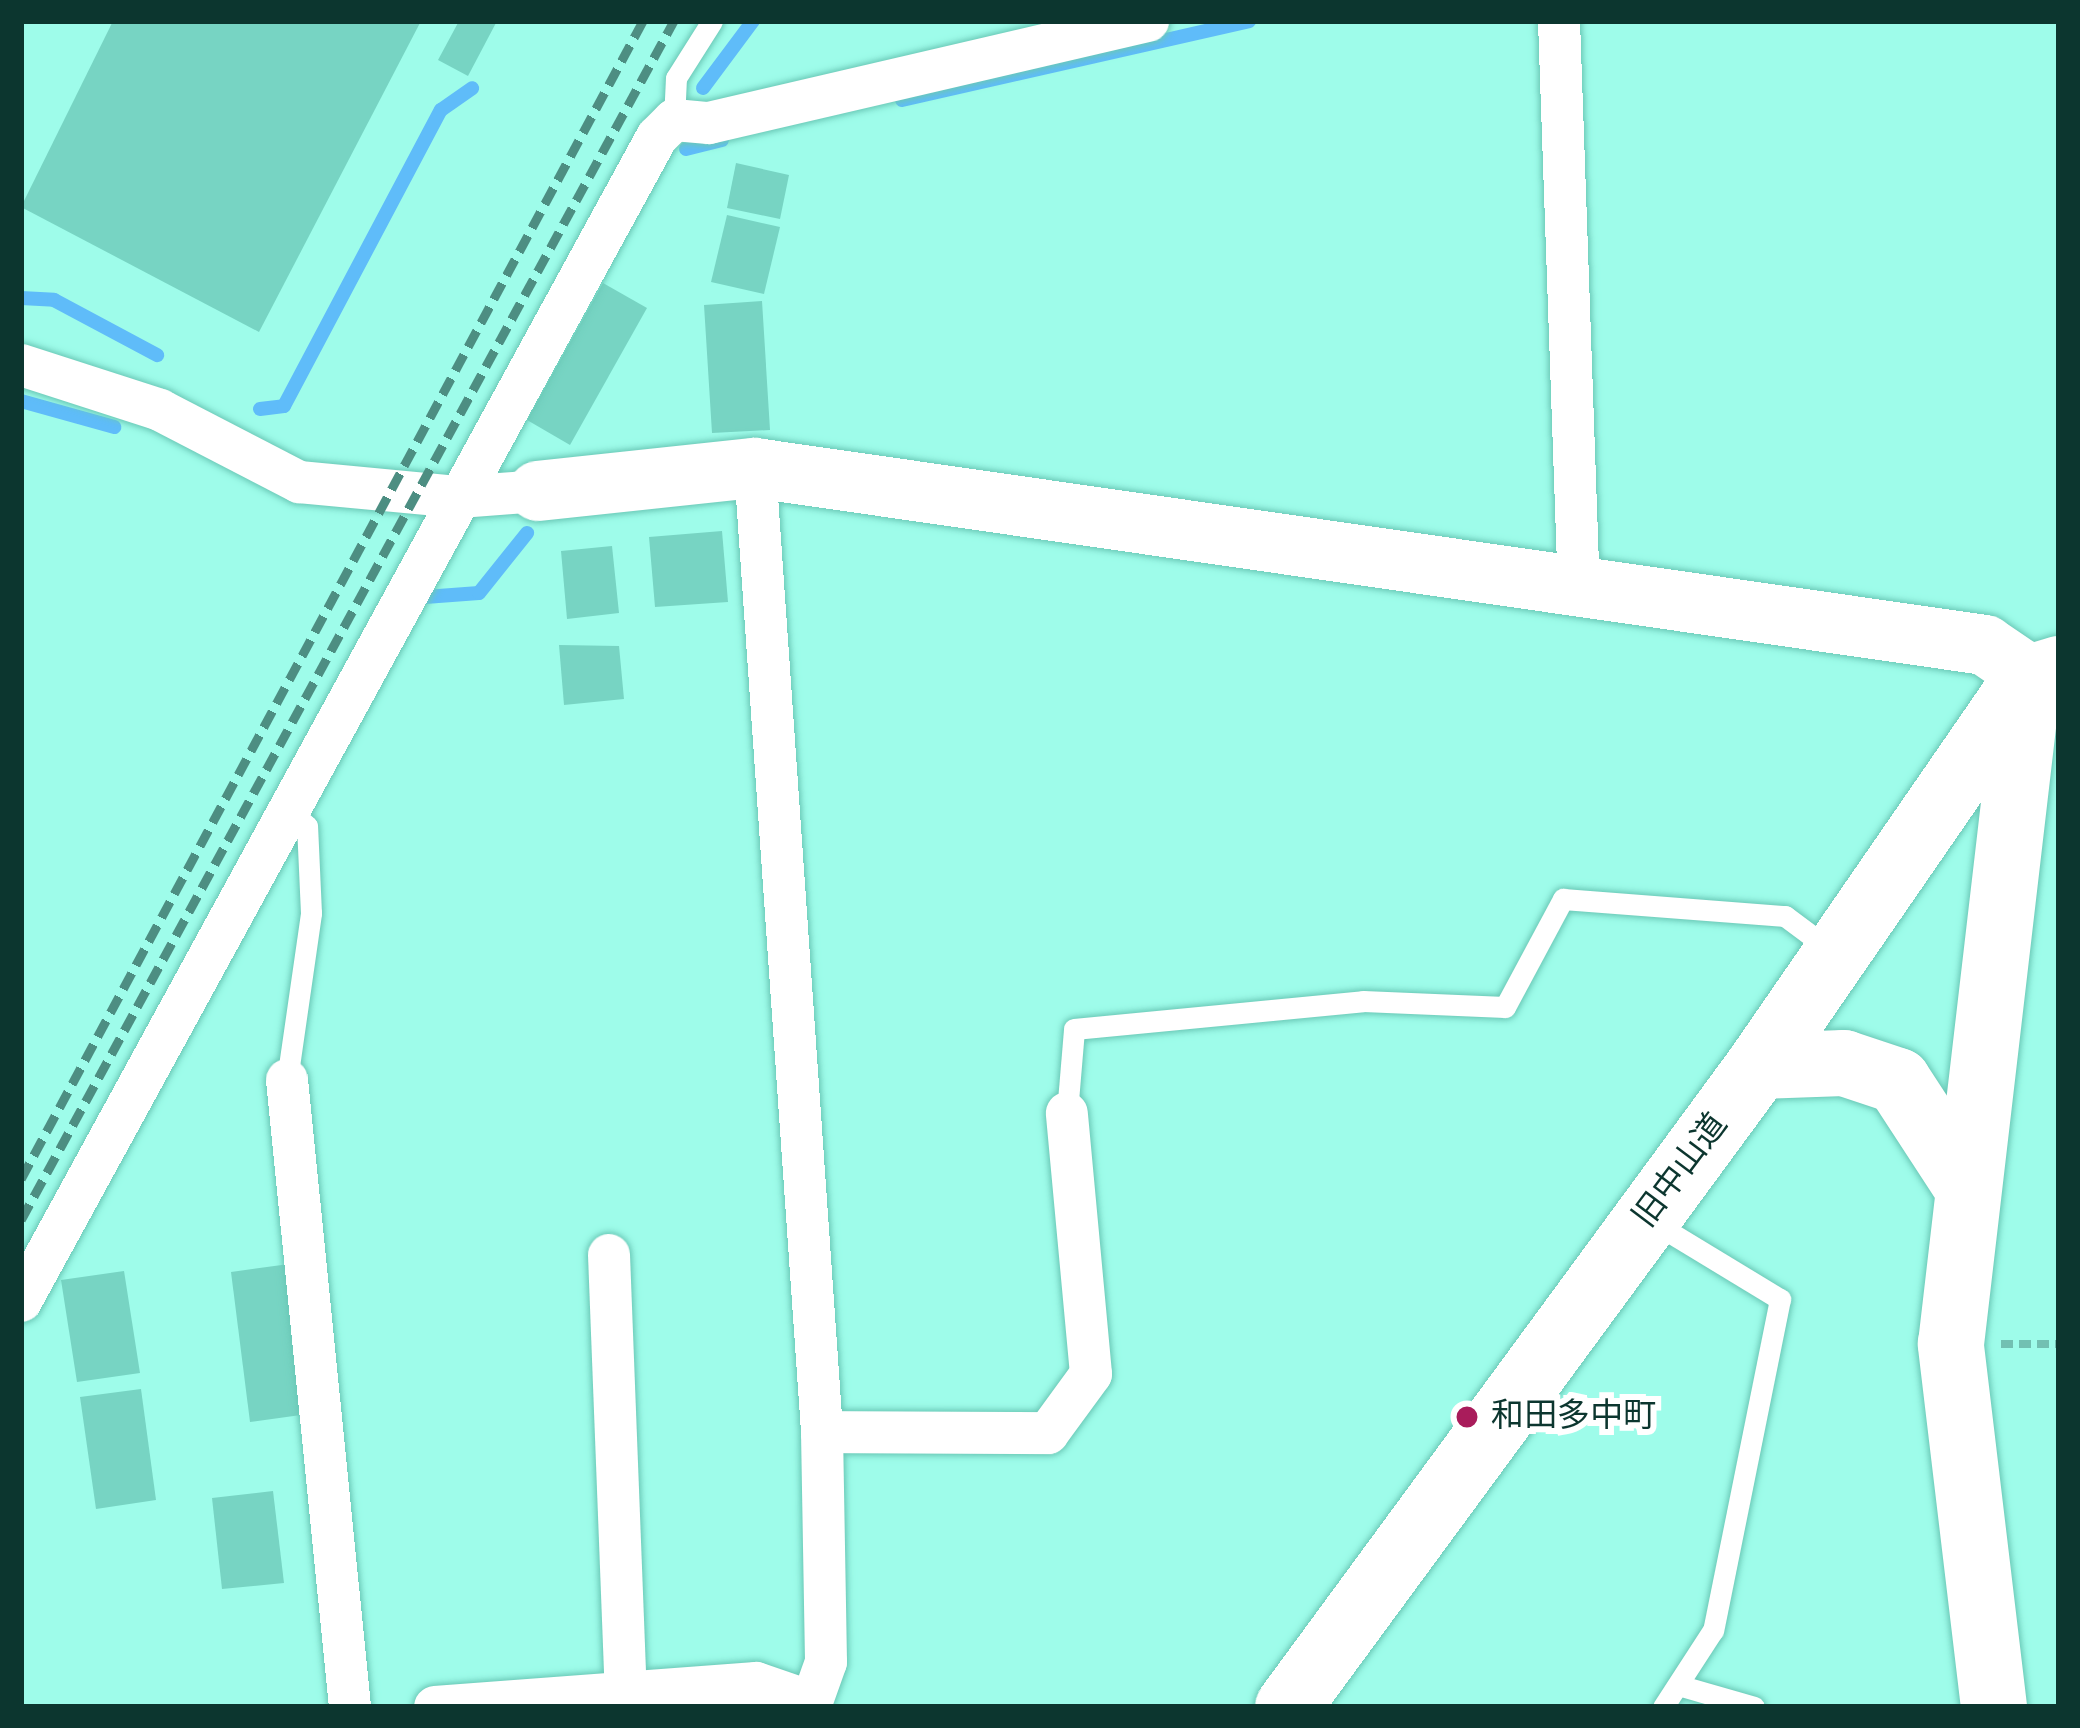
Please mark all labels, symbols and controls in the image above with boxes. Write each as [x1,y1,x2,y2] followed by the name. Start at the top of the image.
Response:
[1625,1106,1737,1236] street label: 旧中山道
[1491,1397,1656,1437] place label: 和田多中町
[1454,1404,1480,1430] marker: 和田多中町

